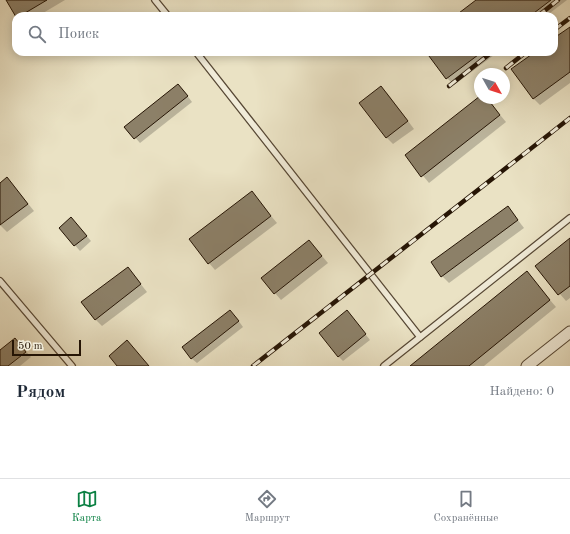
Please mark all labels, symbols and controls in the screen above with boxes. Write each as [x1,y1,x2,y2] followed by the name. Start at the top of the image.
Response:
[12,12,558,56] search box
[26,23,48,45] icon: search
[58,27,99,42] text: Поиск
[474,68,510,104] north arrow
[12,338,81,357] scale bar
[18,341,43,352] text: 50 m
[16,384,65,401] text: Рядом
[490,385,554,398] text: Найдено: 0
[72,488,101,526] tab: Карта
[245,488,290,526] tab: Маршрут
[433,488,498,526] tab: Сохранённые

